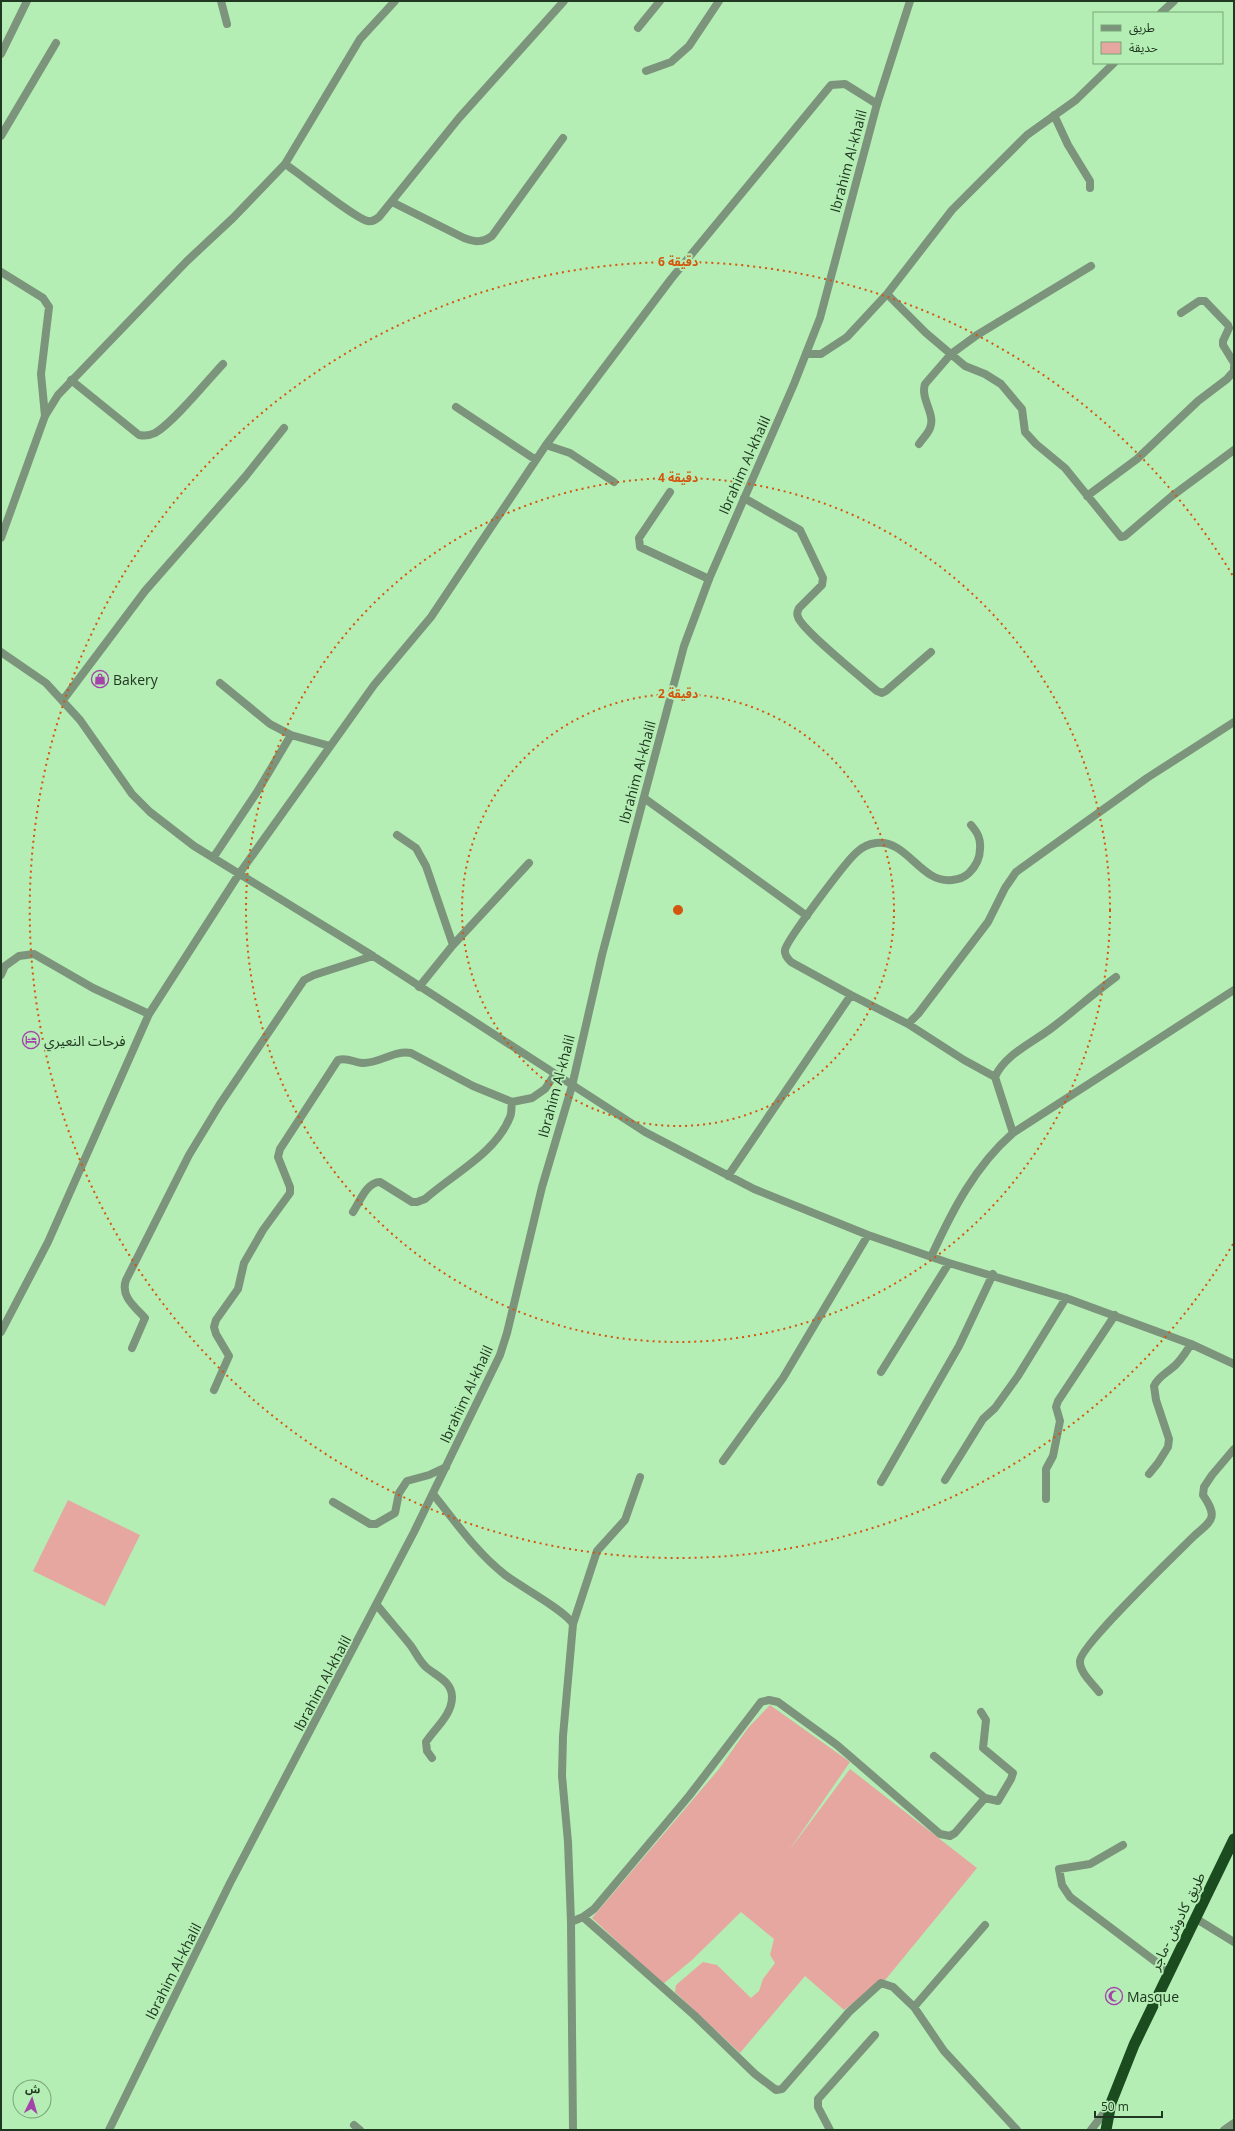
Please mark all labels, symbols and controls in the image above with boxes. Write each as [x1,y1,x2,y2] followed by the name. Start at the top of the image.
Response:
[1093,12,1223,64] legend
[1129,19,1155,36] text: طريق
[1129,39,1158,56] text: حديقة
[825,107,871,215] street label: Ibrahim Al-khalil
[658,253,698,270] text: 6 دقيقة
[714,413,774,517] street label: Ibrahim Al-khalil
[658,469,698,486] text: 4 دقيقة
[90,669,110,689] shop icon: Bakery
[113,670,159,689] place label: Bakery
[658,685,698,702] text: 2 دقيقة
[614,718,660,826] street label: Ibrahim Al-khalil
[671,903,685,917] centre of rings
[21,1030,41,1050] hotel icon: فرحات النعيري
[44,1031,126,1052] place label: فرحات النعيري
[533,1032,579,1140] street label: Ibrahim Al-khalil
[435,1342,497,1446] street label: Ibrahim Al-khalil
[289,1632,355,1734] street label: Ibrahim Al-khalil
[1145,1869,1210,1974] street label: طريق كادوش -ماجر
[140,1919,206,2023] street label: Ibrahim Al-khalil
[1104,1986,1124,2006] mosque icon: Masque
[1127,1987,1179,2006] place label: Masque
[12,2079,52,2119] north arrow
[25,2080,41,2097] text: ش
[1095,2093,1162,2119] scale bar
[1101,2098,1129,2115] text: 50 m

